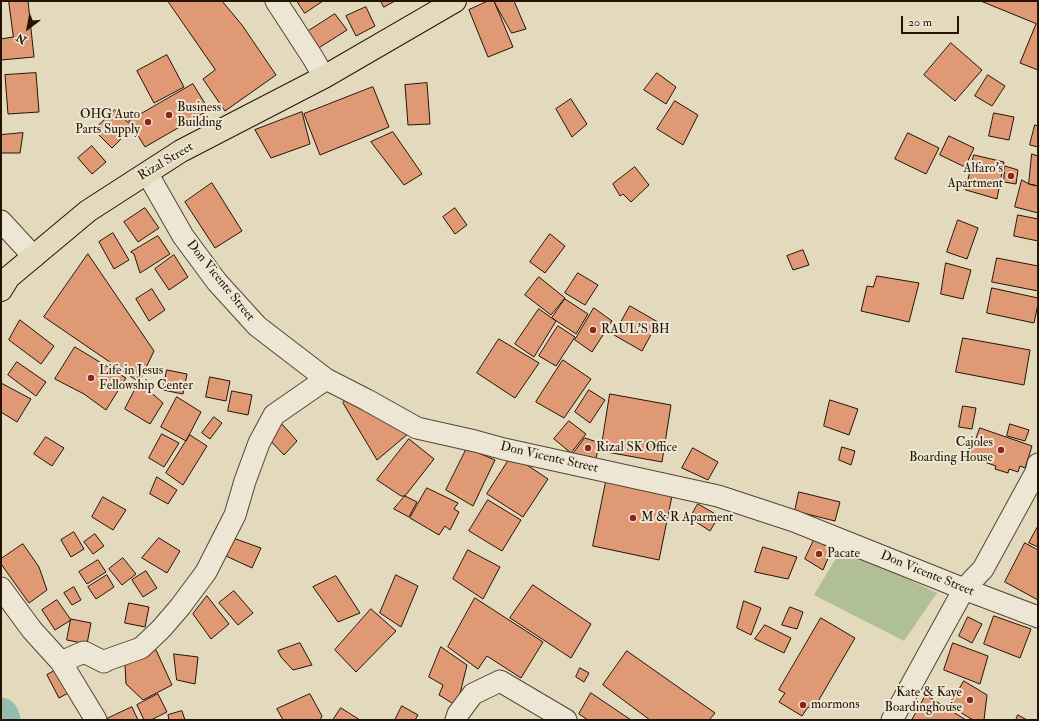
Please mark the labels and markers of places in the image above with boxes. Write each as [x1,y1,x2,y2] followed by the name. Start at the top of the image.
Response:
[177,100,222,131] place label: Business Building
[75,107,140,138] place label: OHG Auto Parts Supply
[164,110,174,120] marker: Business Building
[143,117,153,127] marker: OHG Auto Parts Supply
[947,161,1003,192] place label: Alfaro's Apartment
[1006,171,1016,181] marker: Alfaro's Apartment
[601,322,670,338] place label: RAUL'S BH
[588,325,598,335] marker: RAUL'S BH
[99,363,193,394] place label: Life in Jesus Fellowship Center
[86,373,96,383] marker: Life in Jesus Fellowship Center
[909,435,993,466] place label: Cajoles Boarding House
[596,440,677,456] place label: Rizal SK Office
[583,443,593,453] marker: Rizal SK Office
[996,445,1006,455] marker: Cajoles Boarding House
[641,510,733,526] place label: M & R Aparment
[628,513,638,523] marker: M & R Aparment
[827,546,860,562] place label: Pacate
[814,549,824,559] marker: Pacate
[884,685,962,716] place label: Kate & Kaye Boardinghouse
[965,695,975,705] marker: Kate & Kaye Boardinghouse
[811,697,860,713] place label: mormons
[798,700,808,710] marker: mormons

